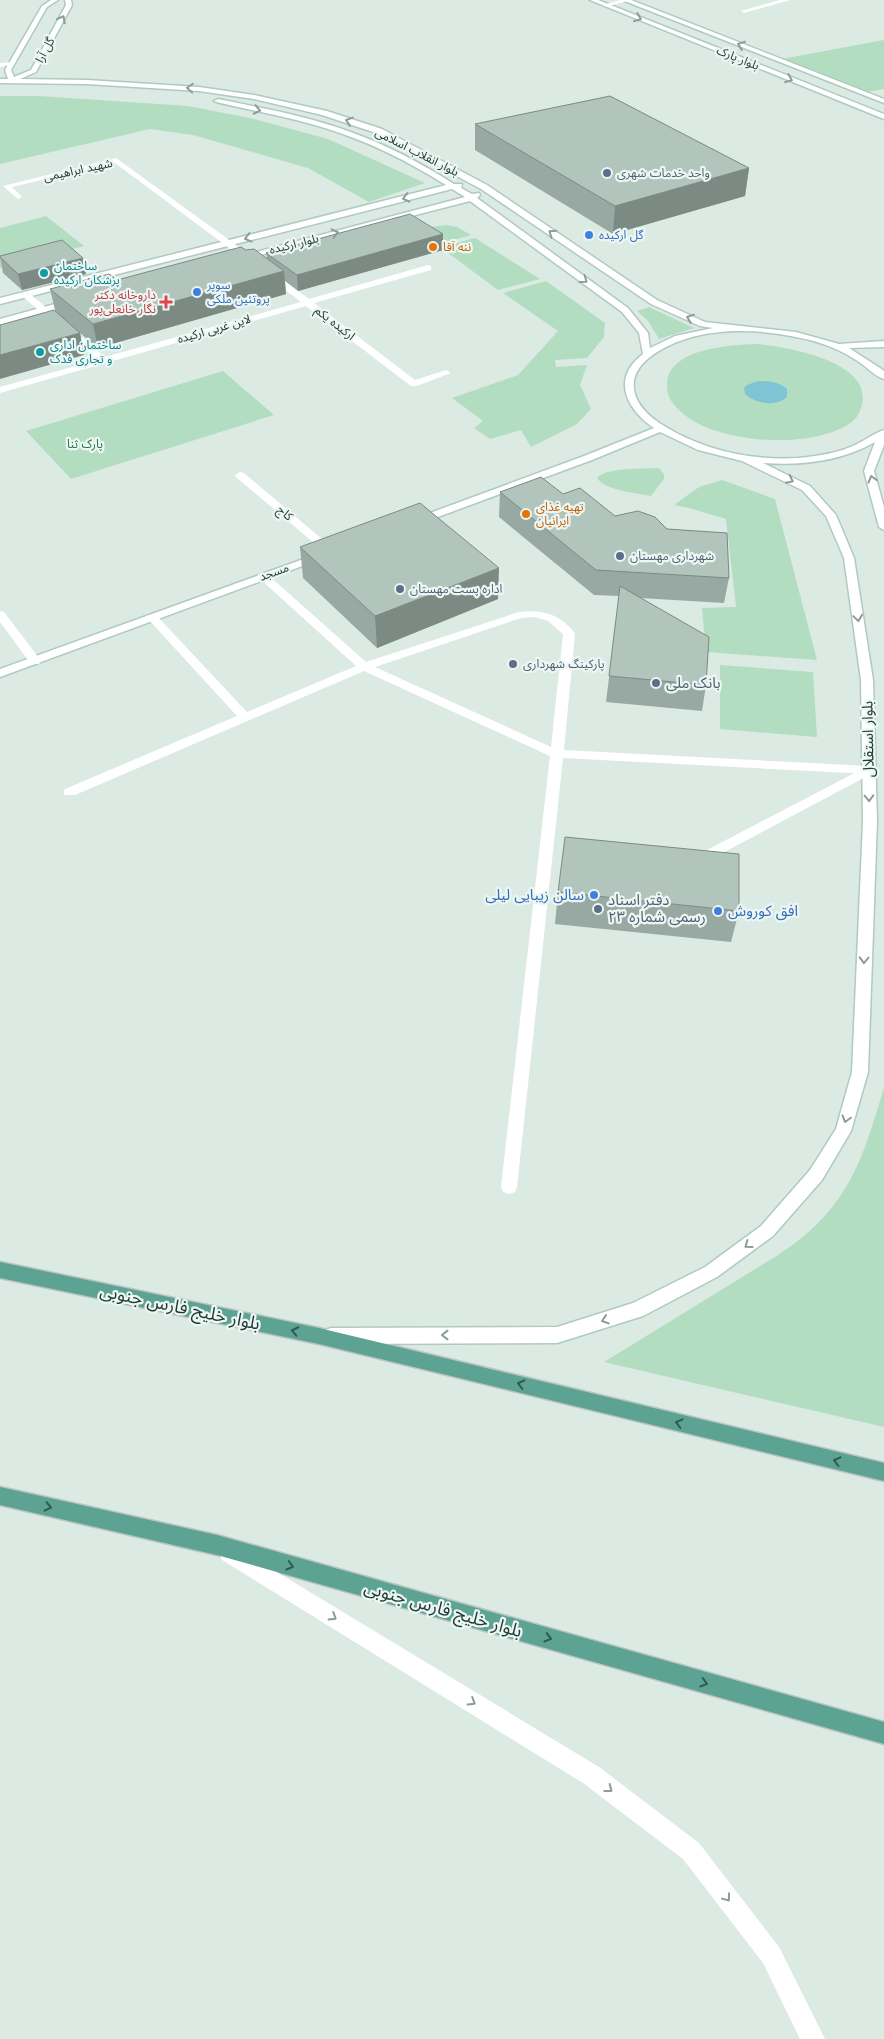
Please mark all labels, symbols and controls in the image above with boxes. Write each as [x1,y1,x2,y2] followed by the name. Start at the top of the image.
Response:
[633,12,642,22] one-way arrow
[56,15,66,24] one-way arrow
[32,34,58,65] street label: گل آرا
[737,41,746,51] one-way arrow
[714,42,762,74] street label: بلوار پارک
[784,72,793,83] one-way arrow
[186,83,194,94] one-way arrow
[253,104,262,114] one-way arrow
[345,117,354,127] one-way arrow
[373,124,462,179] street label: بلوار انقلاب اسلامی
[42,155,114,184] street label: شهید ابراهیمی
[617,165,710,180] place label: واحد خدمات شهری
[601,167,613,179] marker: واحد خدمات شهری
[402,192,410,202] one-way arrow
[599,227,644,242] place label: گل ارکیده
[330,228,339,239] one-way arrow
[583,229,595,241] marker: گل ارکیده
[268,230,320,257] street label: بلوار ارکیده
[548,230,558,239] one-way arrow
[245,232,253,242] one-way arrow
[443,239,471,254] place label: ننه آقا
[427,241,439,253] marker: ننه آقا
[54,258,120,288] place label: ساختمان پزشکان ارکیده
[38,267,50,279] marker: ساختمان پزشکان ارکیده
[578,274,587,282] one-way arrow
[206,277,270,307] place label: سوپر پروتئین ملکی
[191,286,203,298] marker: سوپر پروتئین ملکی
[88,287,156,317] place label: داروخانه دکتر نگار خانعلی‌پور
[160,296,172,308] marker: داروخانه دکتر نگار خانعلی‌پور
[311,302,359,345] street label: ارکیده یکم
[175,311,252,346] street label: لاین غربی ارکیده
[686,314,694,324] one-way arrow
[50,337,121,366] place label: ساختمان اداری و تجاری فدک
[34,346,46,358] marker: ساختمان اداری و تجاری فدک
[67,436,103,452] park label: پارک ثنا
[785,474,794,484] one-way arrow
[867,476,877,484] one-way arrow
[536,499,584,528] place label: تهیه غذای ایرانیان
[273,502,297,526] street label: کاج
[520,508,532,520] marker: تهیه غذای ایرانیان
[630,548,714,563] place label: شهرداری مهستان
[614,550,626,562] marker: شهرداری مهستان
[257,559,291,584] street label: مسجد
[410,581,503,597] place label: اداره پست مهستان
[394,583,406,595] marker: اداره پست مهستان
[852,615,863,623] one-way arrow
[523,656,605,672] place label: پارکینگ شهرداری
[507,658,519,670] marker: پارکینگ شهرداری
[666,673,721,692] place label: بانک ملی
[650,677,662,689] marker: بانک ملی
[857,701,878,777] street label: بلوار استقلال
[864,794,875,802] one-way arrow
[485,885,584,904] place label: سالن زیبایی لیلی
[588,889,600,901] marker: سالن زیبایی لیلی
[608,890,706,926] place label: دفتر اسناد رسمی شماره ۲۳
[728,901,798,921] place label: افق کوروش
[592,903,604,915] marker: دفتر اسناد رسمی شماره ۲۳
[712,905,724,917] marker: افق کوروش
[859,956,870,964] one-way arrow
[842,1114,852,1122] one-way arrow
[744,1239,754,1248] one-way arrow
[97,1278,262,1337] street label: بلوار خلیج فارس جنوبی
[601,1314,610,1324] one-way arrow
[290,1326,299,1336] one-way arrow
[441,1330,448,1340] one-way arrow
[517,1380,525,1390] one-way arrow
[674,1418,683,1429] one-way arrow
[832,1456,841,1467] one-way arrow
[43,1501,52,1512] one-way arrow
[286,1560,295,1571] one-way arrow
[361,1575,525,1644] street label: بلوار خلیج فارس جنوبی
[328,1610,337,1620] one-way arrow
[543,1633,551,1643] one-way arrow
[700,1677,708,1687] one-way arrow
[466,1695,475,1705] one-way arrow
[603,1783,613,1792] one-way arrow
[721,1892,730,1902] one-way arrow

